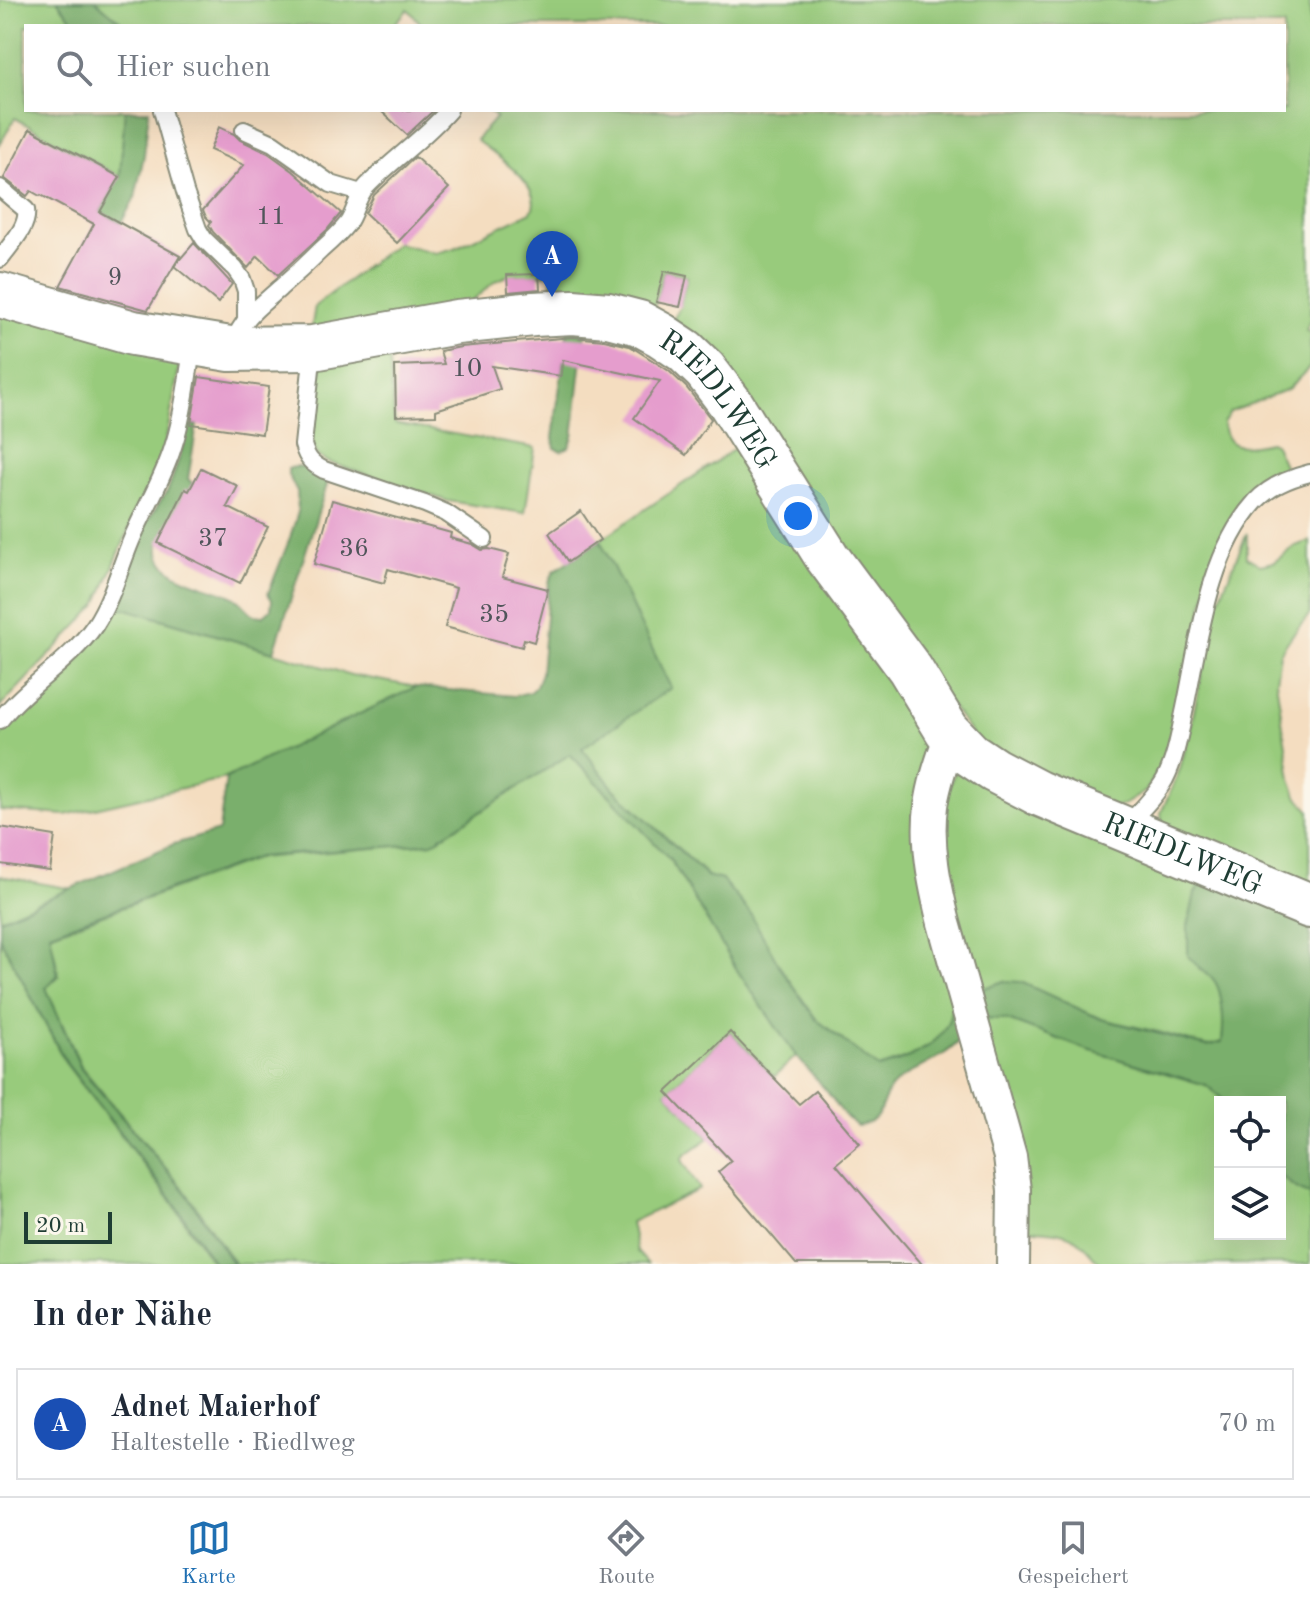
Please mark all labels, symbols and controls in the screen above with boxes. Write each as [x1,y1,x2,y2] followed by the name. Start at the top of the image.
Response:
[24,24,1286,112] search box
[52,46,96,90] icon: search
[116,53,271,83] text: Hier suchen
[256,204,286,230] house number: 11
[526,231,578,297] pin: A
[107,265,123,291] house number: 9
[653,325,781,475] street label: RIEDLWEG
[452,356,482,382] house number: 10
[778,496,818,536] your location
[198,526,228,552] house number: 37
[339,536,369,562] house number: 36
[479,602,509,628] house number: 35
[1098,809,1267,902] street label: RIEDLWEG
[1214,1096,1286,1240] map controls
[1214,1096,1286,1168] button: locate
[1214,1168,1286,1240] button: layers
[24,1208,112,1244] scale bar
[36,1215,85,1237] text: 20 m
[32,1299,212,1333] text: In der Nähe
[110,1393,318,1423] text: Adnet Maierhof
[50,1411,70,1437] text: A
[1218,1411,1276,1437] text: 70 m
[110,1430,355,1456] text: Haltestelle · Riedlweg
[181,1516,236,1591] tab: Karte
[598,1516,655,1591] tab: Route
[1017,1516,1129,1591] tab: Gespeichert

